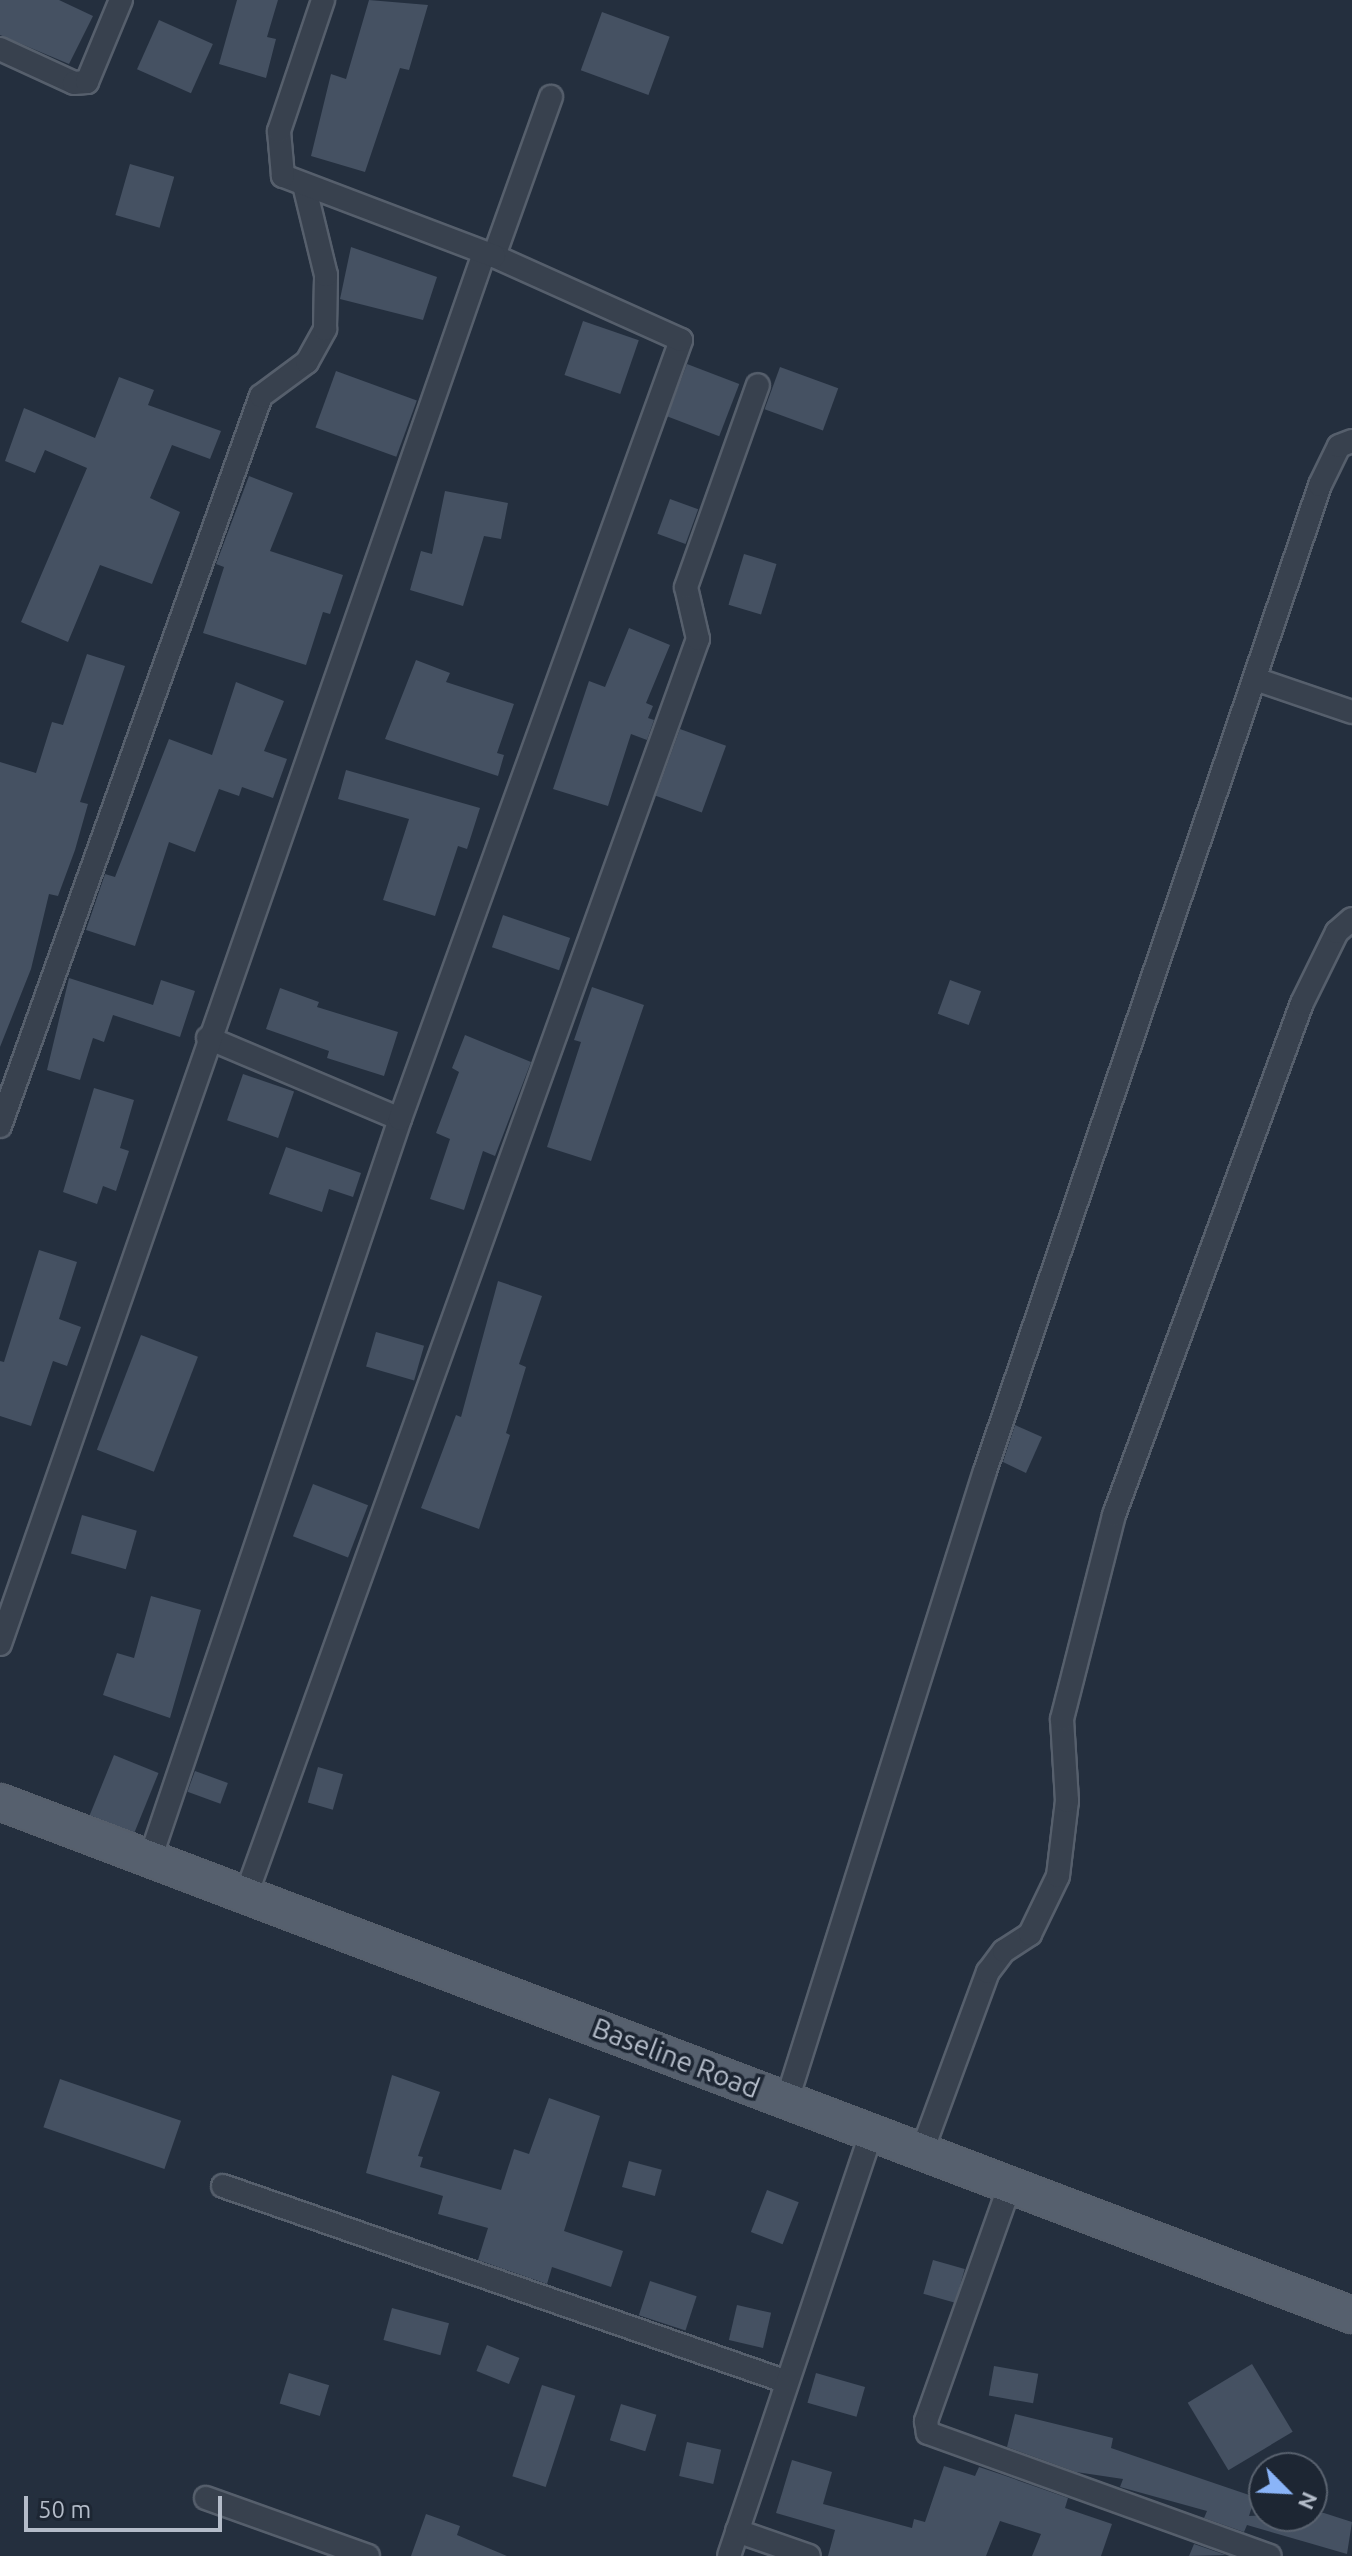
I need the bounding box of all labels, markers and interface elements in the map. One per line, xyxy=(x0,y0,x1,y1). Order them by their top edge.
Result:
street label: Baseline Road xyxy=(588,2011,764,2105)
north arrow xyxy=(1248,2452,1328,2532)
scale bar xyxy=(28,2480,226,2530)
text: N xyxy=(1294,2489,1323,2514)
text: 50 m xyxy=(38,2496,91,2523)

